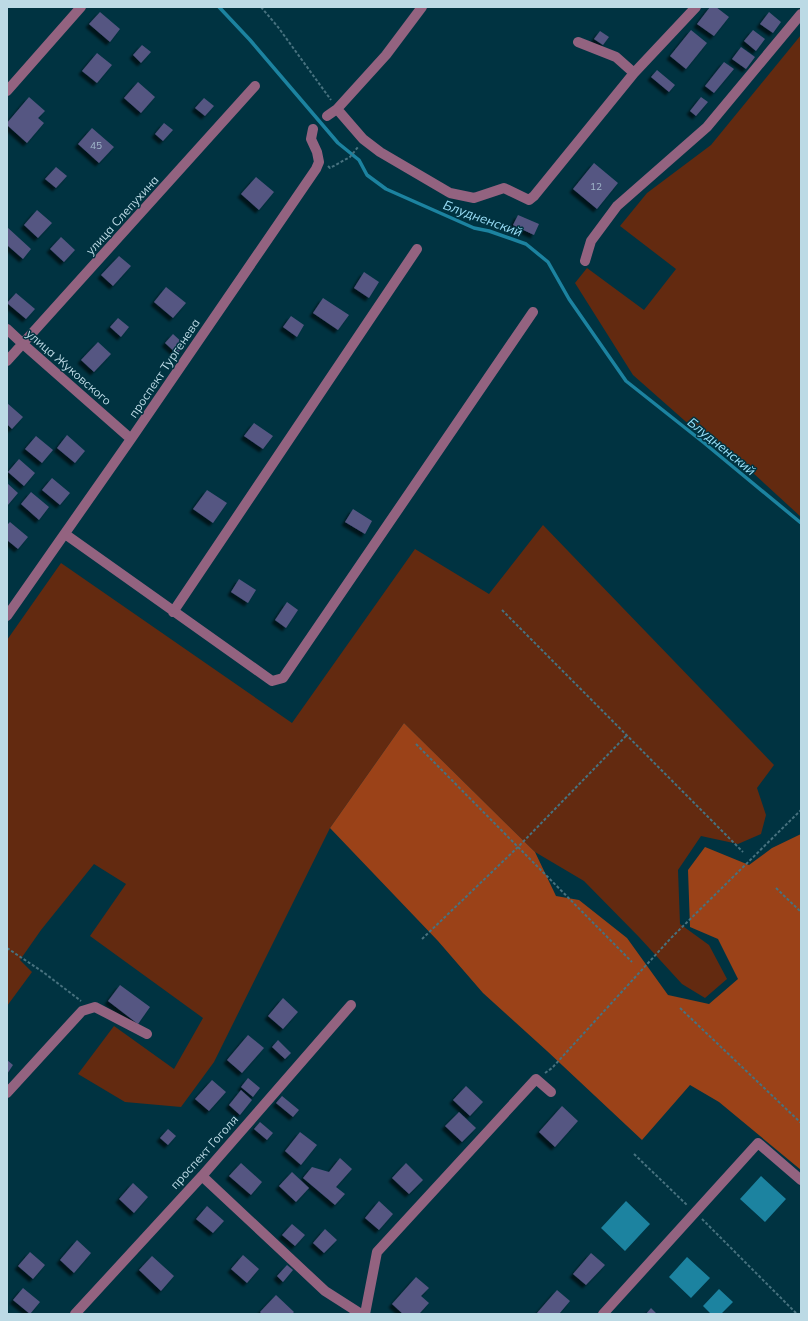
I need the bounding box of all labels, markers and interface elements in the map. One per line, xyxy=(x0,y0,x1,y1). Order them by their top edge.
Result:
house number: 45 xyxy=(90,139,102,152)
street label: улица Слепухина xyxy=(82,172,162,258)
house number: 12 xyxy=(590,180,602,193)
water label: Блудненский xyxy=(441,196,525,240)
street label: проспект Тургенева xyxy=(125,316,203,420)
street label: улица Жуковского xyxy=(23,326,115,408)
water label: Блудненский xyxy=(685,414,759,478)
street label: проспект Гоголя xyxy=(167,1112,241,1192)

